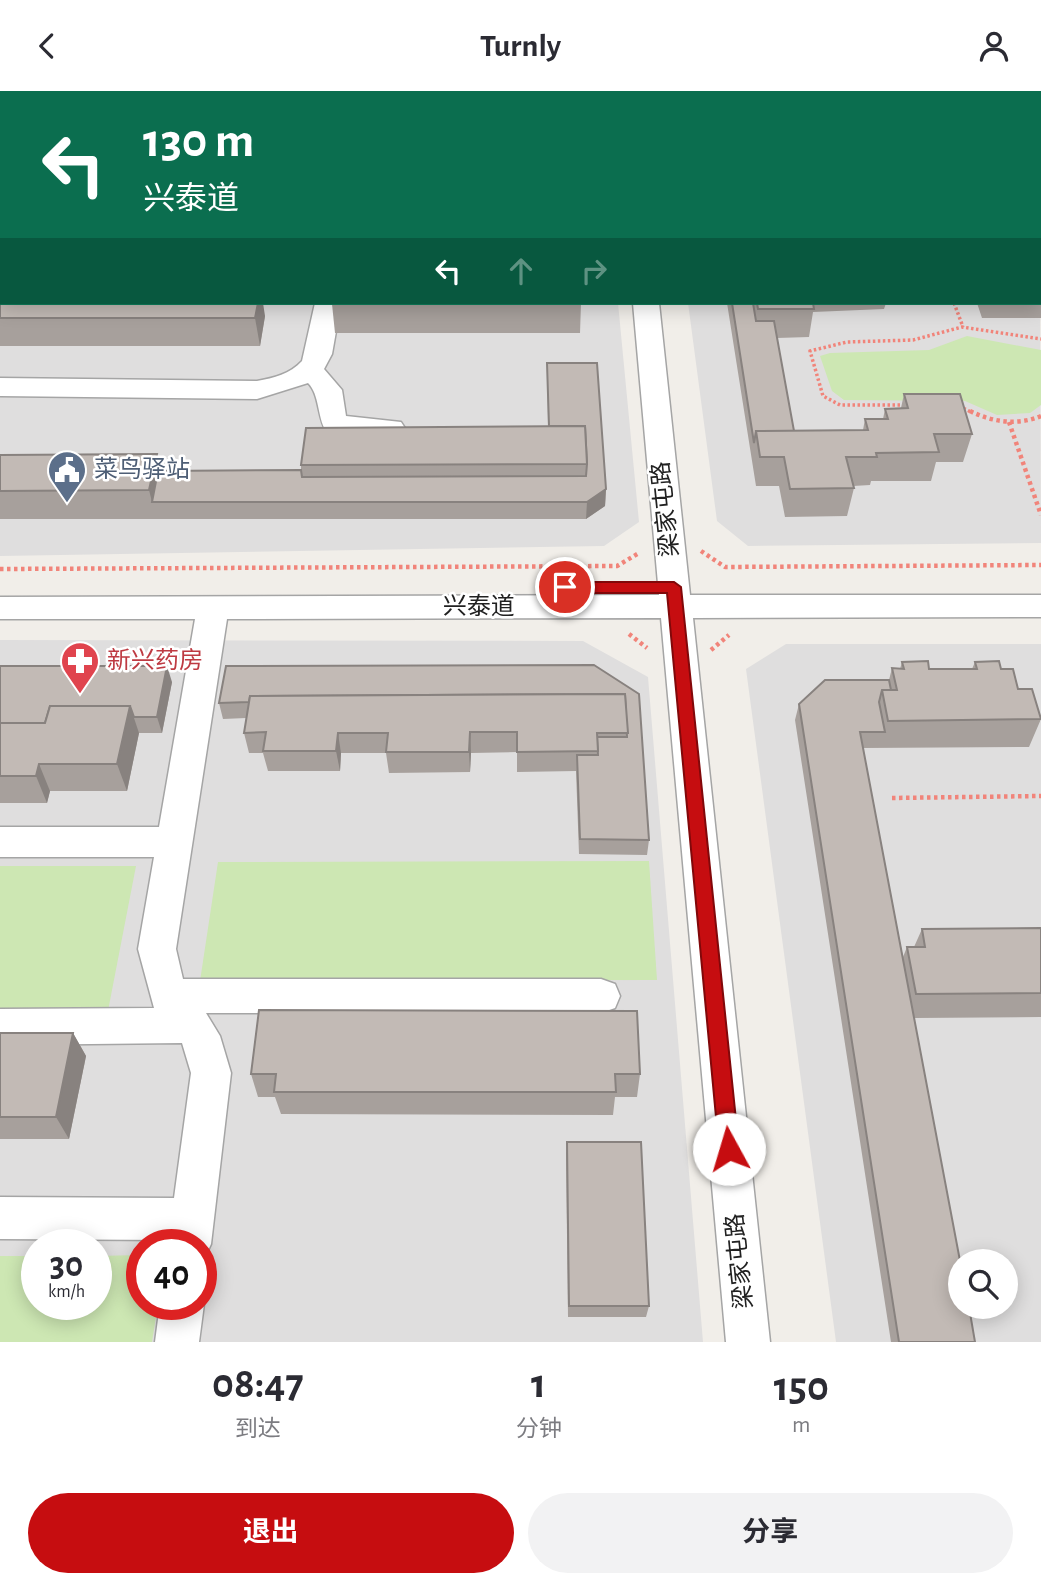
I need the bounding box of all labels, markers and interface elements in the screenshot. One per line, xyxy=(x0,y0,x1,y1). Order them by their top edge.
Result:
icon: back xyxy=(28,27,66,65)
icon: person xyxy=(975,27,1013,65)
text: Turnly xyxy=(480,30,561,62)
text: 130 m xyxy=(143,117,254,166)
icon: left xyxy=(28,119,119,210)
text: 兴泰道 xyxy=(143,183,239,215)
icon: left xyxy=(429,252,467,290)
icon: ahead xyxy=(502,252,540,290)
icon: right xyxy=(575,252,613,290)
public building icon: 菜鸟驿站 xyxy=(46,449,88,504)
place label: 菜鸟驿站 xyxy=(94,456,190,482)
street label: 梁家屯路 xyxy=(647,460,683,558)
pin xyxy=(535,557,595,617)
icon: arrive xyxy=(546,568,584,606)
street label: 兴泰道 xyxy=(443,593,515,619)
pharmacy icon: 新兴药房 xyxy=(59,640,101,695)
place label: 新兴药房 xyxy=(107,647,203,673)
position arrow xyxy=(692,1112,766,1186)
street label: 梁家屯路 xyxy=(721,1212,757,1310)
speed limit sign: 40 xyxy=(126,1229,217,1320)
text: 30 xyxy=(50,1248,83,1283)
map controls xyxy=(948,1249,1018,1319)
button: search xyxy=(948,1249,1018,1319)
text: km/h xyxy=(48,1283,85,1301)
text: 08:47 xyxy=(212,1363,304,1405)
text: 1 xyxy=(531,1363,546,1405)
text: 150 xyxy=(774,1366,829,1408)
text: m xyxy=(792,1414,811,1437)
text: 到达 xyxy=(235,1418,281,1441)
text: 分钟 xyxy=(516,1418,562,1441)
button: 退出 xyxy=(28,1493,514,1573)
button: 分享 xyxy=(528,1493,1013,1573)

